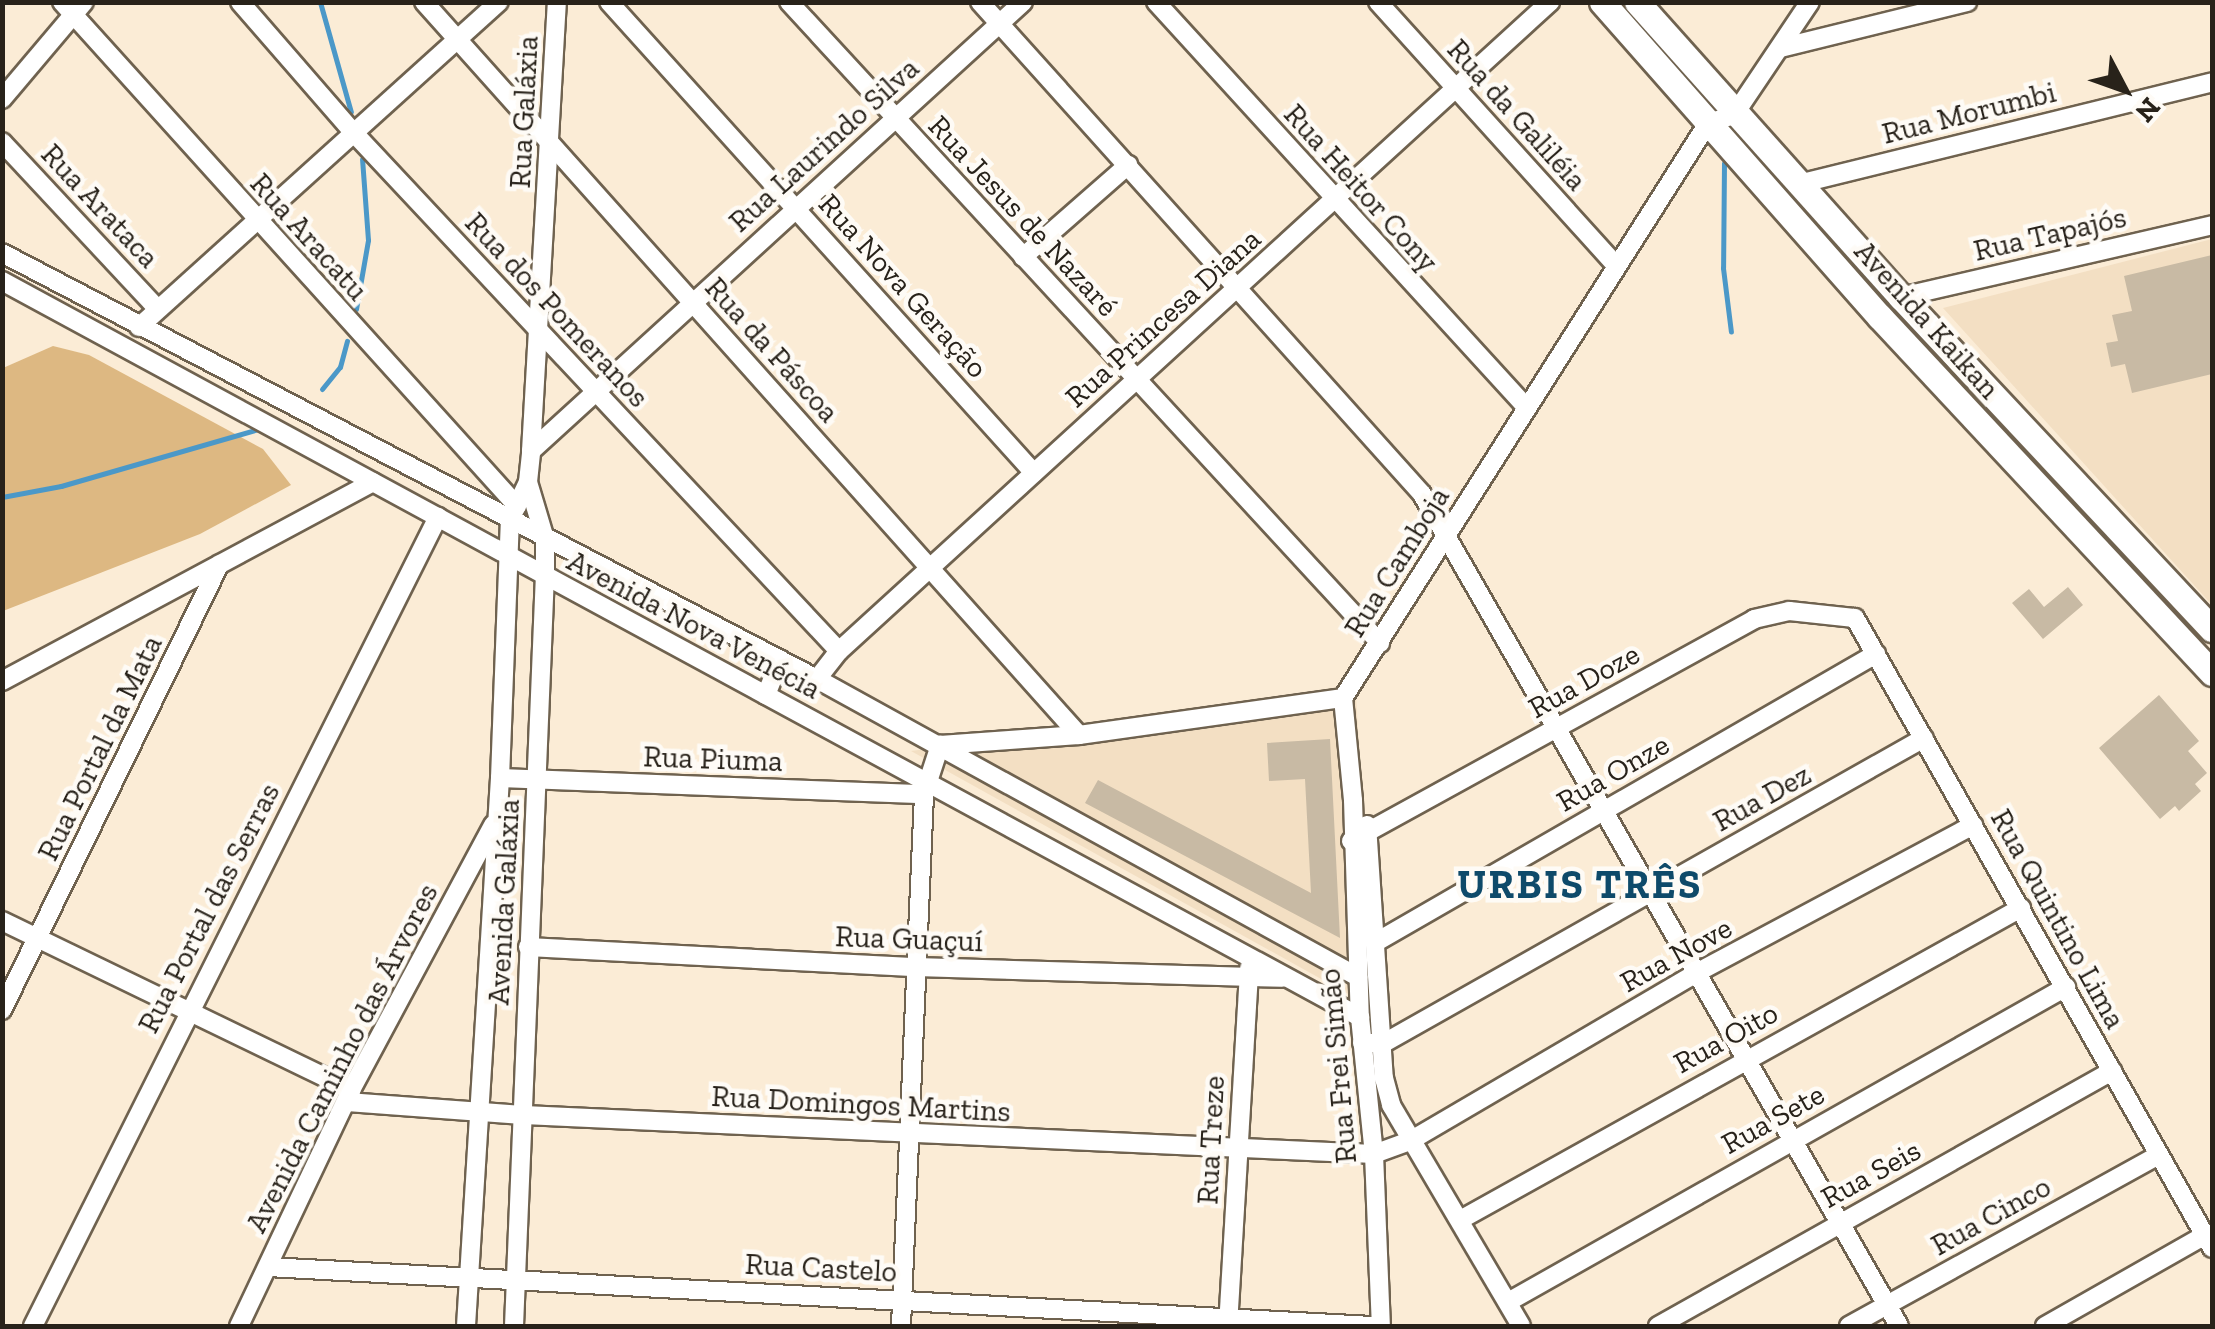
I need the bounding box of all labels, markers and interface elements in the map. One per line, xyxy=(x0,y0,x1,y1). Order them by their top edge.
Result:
street label: Rua da Galiléia xyxy=(1440,32,1594,198)
street label: Rua Galáxia xyxy=(502,35,546,189)
north arrow xyxy=(2075,40,2175,140)
street label: Rua Laurindo Silva xyxy=(722,50,926,240)
street label: Rua Morumbi xyxy=(1879,74,2059,152)
text: N xyxy=(2129,91,2167,129)
street label: Rua Heitor Cony xyxy=(1276,97,1446,279)
street label: Rua Jesus de Nazaré xyxy=(920,108,1126,324)
street label: Rua Arataca xyxy=(33,136,167,276)
street label: Rua Aracatu xyxy=(242,166,376,308)
street label: Rua Nova Geração xyxy=(811,187,995,385)
street label: Rua Tapajós xyxy=(1970,199,2130,269)
street label: Rua dos Pomeranos xyxy=(457,205,657,415)
street label: Rua Princesa Diana xyxy=(1058,221,1268,415)
street label: Avenida Kaikan xyxy=(1847,234,2007,406)
street label: Rua da Páscoa xyxy=(697,270,847,430)
street label: Rua Camboja xyxy=(1337,480,1457,644)
street label: Avenida Nova Venécia xyxy=(561,543,827,707)
street label: Rua Portal da Mata xyxy=(30,630,170,866)
street label: Rua Doze xyxy=(1522,636,1646,726)
street label: Rua Onze xyxy=(1550,726,1676,820)
street label: Rua Piuma xyxy=(643,739,783,779)
street label: Rua Dez xyxy=(1707,757,1817,839)
street label: Rua Portal das Serras xyxy=(130,777,288,1039)
street label: Avenida Galáxia xyxy=(481,798,527,1006)
street label: Rua Quintino Lima xyxy=(1983,803,2133,1035)
district label: URBIS TRÊS xyxy=(1457,860,1703,908)
street label: Avenida Caminho das Árvores xyxy=(238,877,446,1239)
street label: Rua Nove xyxy=(1614,910,1738,1000)
street label: Rua Guaçuí xyxy=(835,918,983,960)
street label: Rua Frei Simão xyxy=(1312,967,1364,1165)
street label: Rua Oito xyxy=(1668,995,1784,1081)
street label: Rua Treze xyxy=(1190,1074,1232,1206)
street label: Rua Sete xyxy=(1715,1076,1831,1162)
street label: Rua Domingos Martins xyxy=(710,1078,1012,1130)
street label: Rua Seis xyxy=(1815,1132,1927,1216)
street label: Rua Cinco xyxy=(1925,1169,2057,1263)
street label: Rua Castelo xyxy=(744,1246,898,1290)

